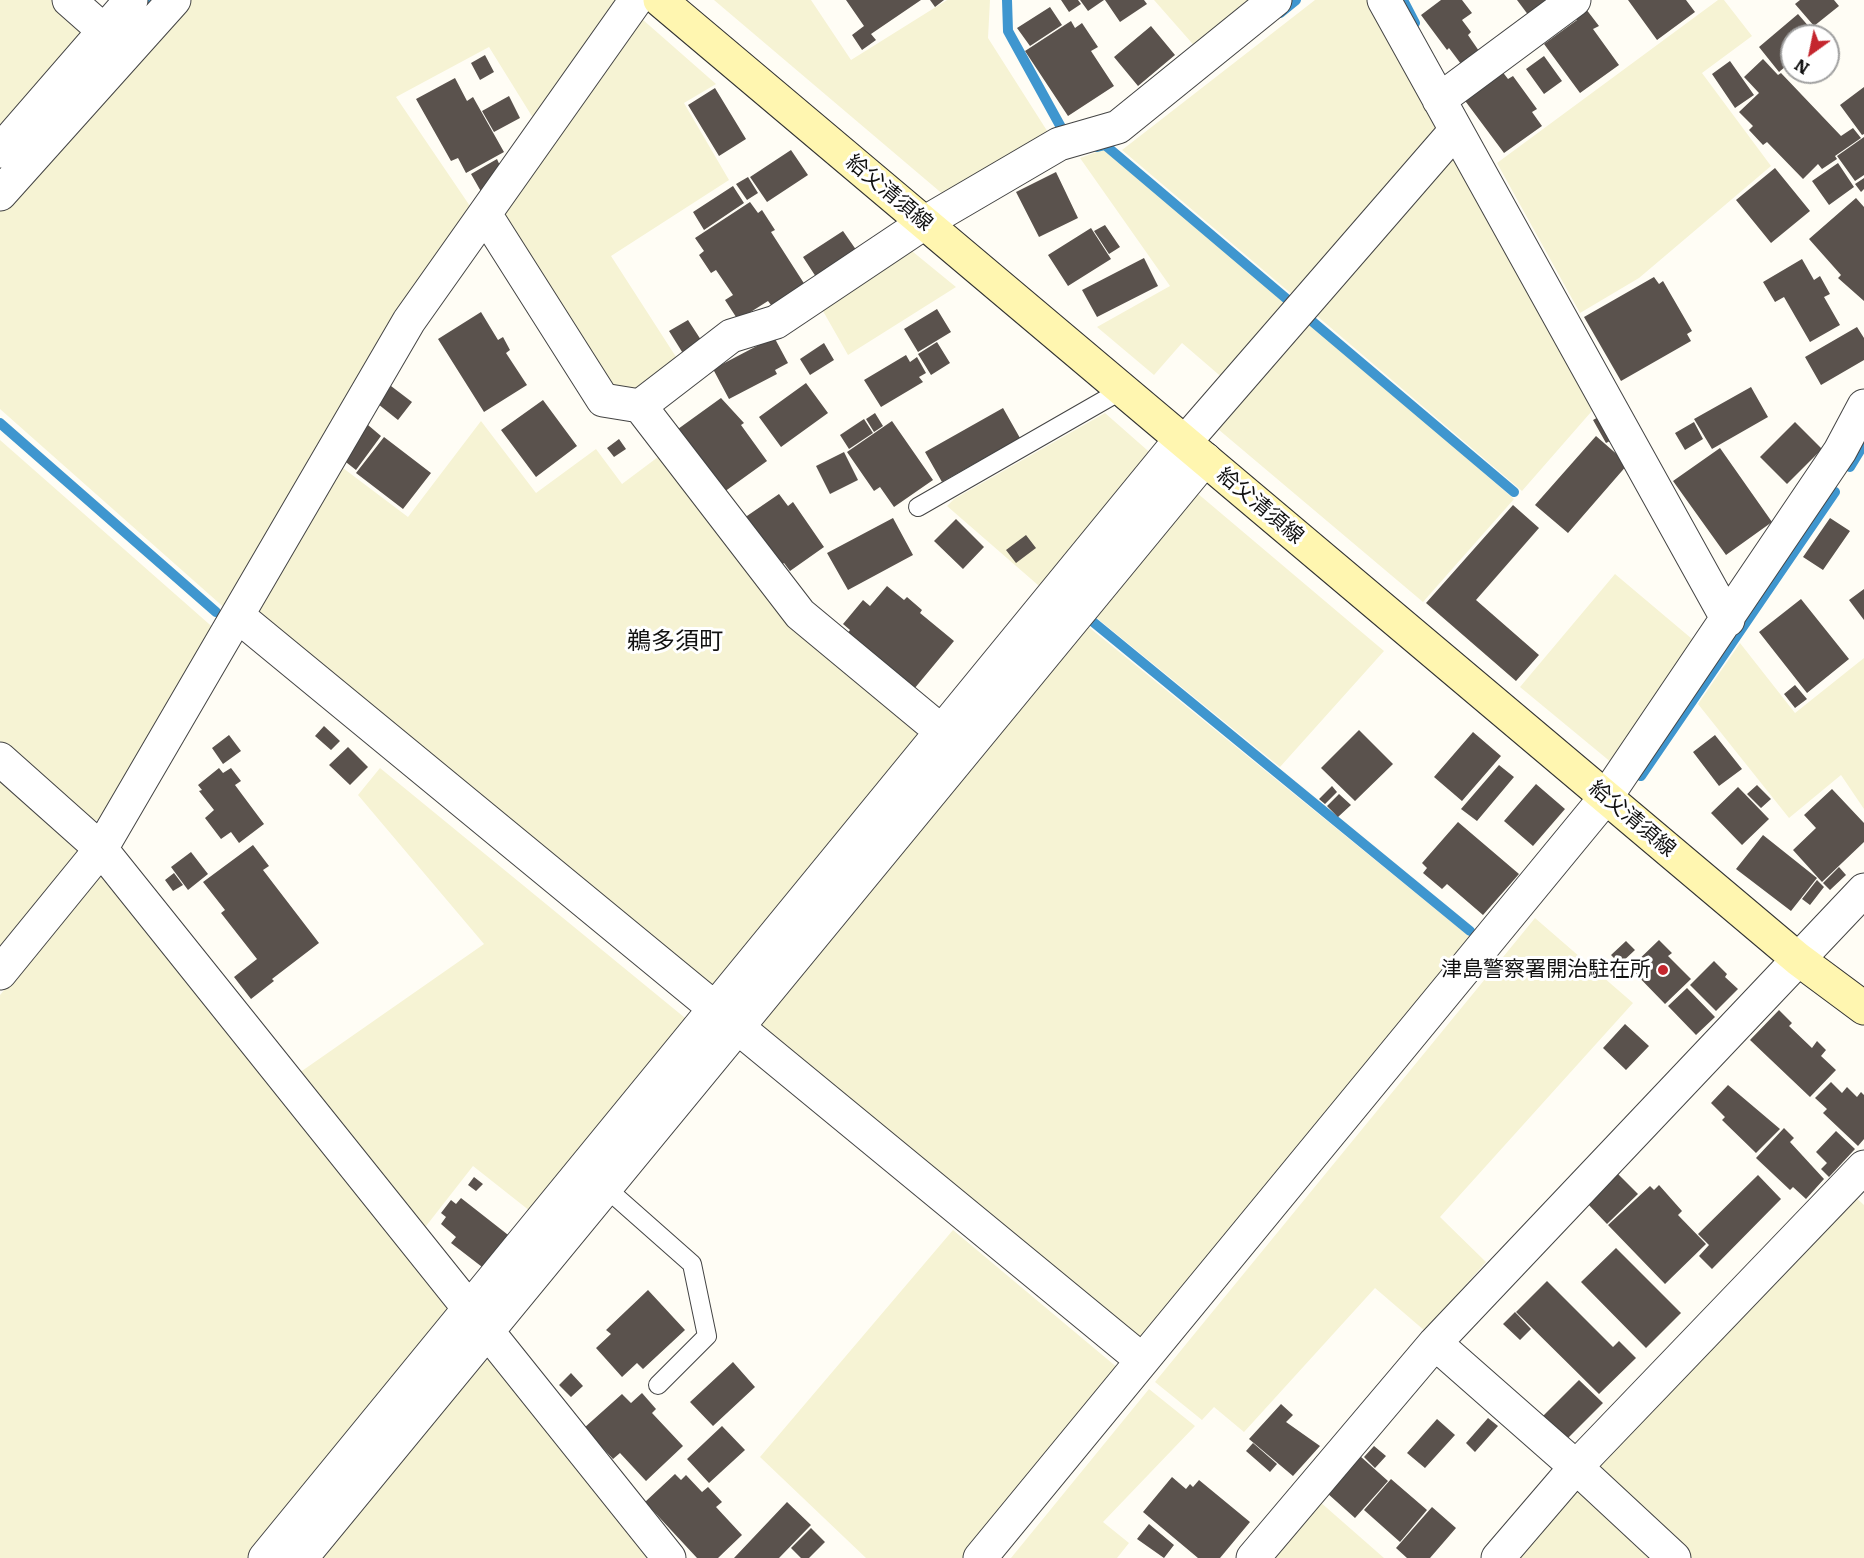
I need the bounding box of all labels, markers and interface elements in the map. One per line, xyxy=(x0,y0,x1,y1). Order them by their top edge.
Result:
north arrow xyxy=(1780,24,1840,84)
text: N xyxy=(1789,54,1813,81)
street label: 給父清須線 xyxy=(841,150,937,236)
street label: 給父清須線 xyxy=(1212,463,1308,549)
district label: 鵜多須町 xyxy=(627,628,723,656)
street label: 給父清須線 xyxy=(1584,776,1680,862)
place label: 津島警察署開治駐在所 xyxy=(1441,957,1651,983)
marker: 津島警察署開治駐在所 xyxy=(1656,963,1670,977)

